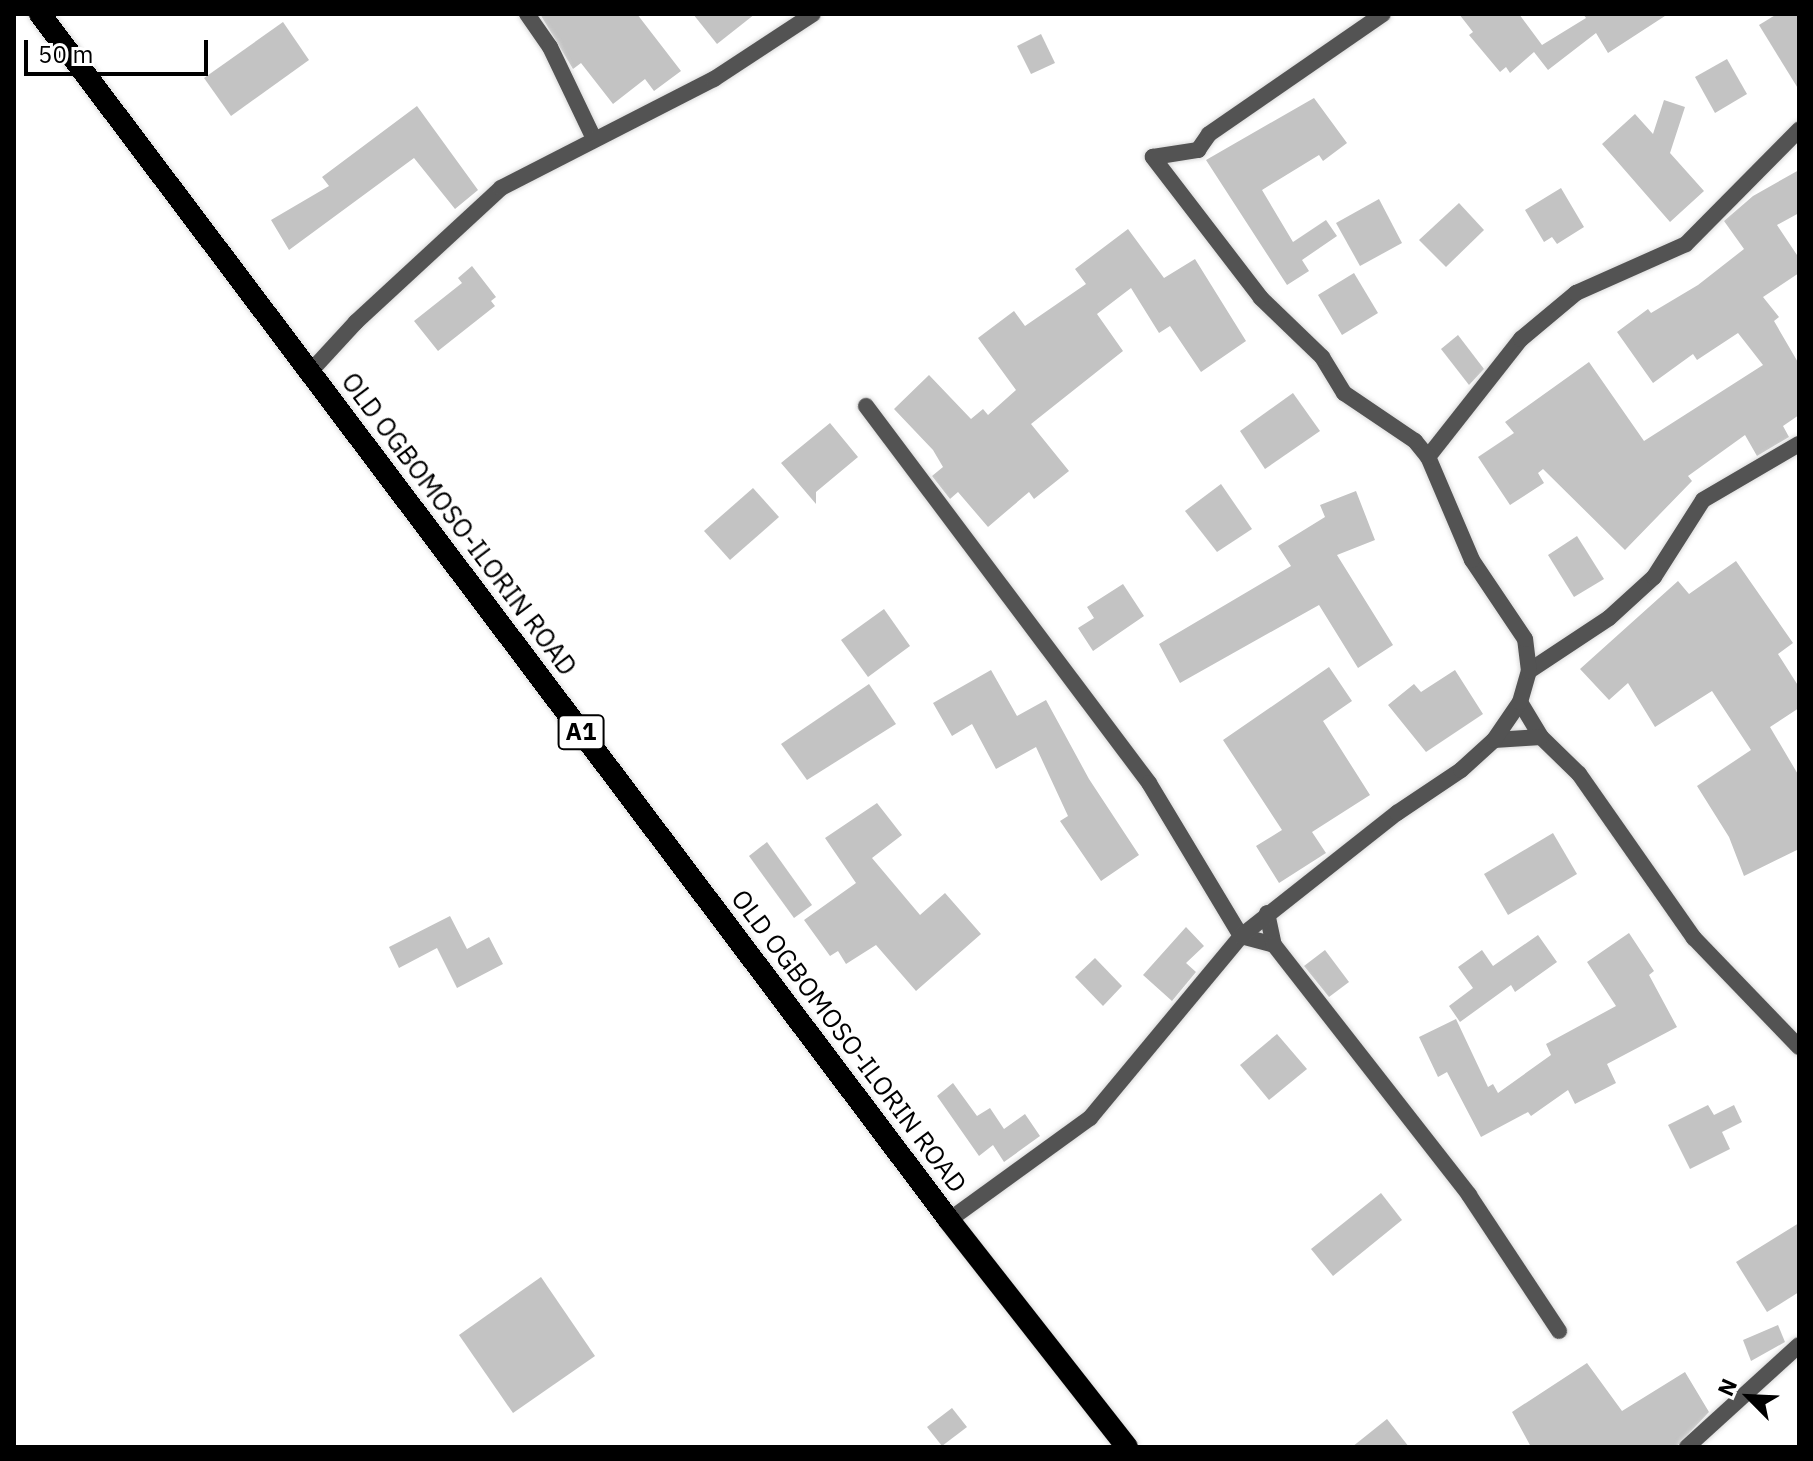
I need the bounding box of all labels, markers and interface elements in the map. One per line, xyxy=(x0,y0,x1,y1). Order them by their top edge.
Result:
scale bar xyxy=(28,24,212,74)
text: 50 m xyxy=(38,38,93,70)
street label: OLD OGBOMOSO-ILORIN ROAD xyxy=(335,366,583,682)
road number: A1 xyxy=(557,712,605,752)
street label: OLD OGBOMOSO-ILORIN ROAD xyxy=(725,883,973,1199)
north arrow xyxy=(1709,1357,1789,1437)
text: N xyxy=(1710,1374,1743,1400)

